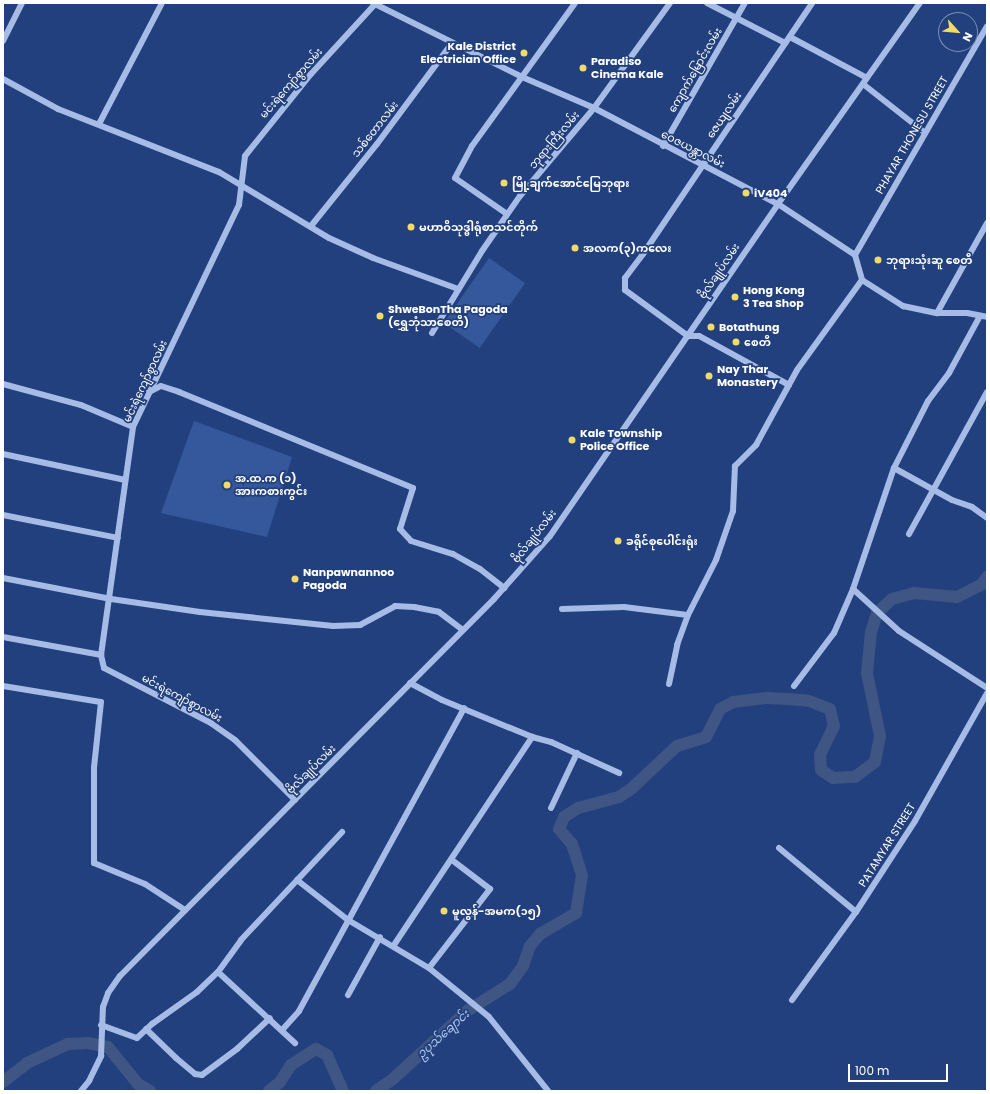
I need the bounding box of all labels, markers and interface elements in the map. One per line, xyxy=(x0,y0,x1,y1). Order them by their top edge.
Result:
north arrow xyxy=(938,12,978,52)
street label: ကျောက်မြောင်းလမ်း xyxy=(665,25,725,115)
text: N xyxy=(959,30,977,44)
place label: Kale District Electrician Office xyxy=(421,40,516,66)
street label: မင်းရဲကျော်စွာလမ်း xyxy=(257,45,325,121)
marker: Kale District Electrician Office xyxy=(519,48,529,58)
place label: Paradiso Cinema Kale xyxy=(591,55,663,81)
marker: Paradiso Cinema Kale xyxy=(578,63,588,73)
street label: PHAYAR THONESU STREET xyxy=(873,74,951,196)
street label: ဇေယျလမ်း xyxy=(704,89,744,141)
street label: သစ်တောလမ်း xyxy=(349,98,401,160)
street label: ဘုရားကြီးလမ်း xyxy=(526,109,582,171)
street label: ဝေဇယန္တာလမ်း xyxy=(659,127,727,171)
place label: မြို့ချက်အောင်မြေဘုရား xyxy=(512,176,630,190)
marker: မြို့ချက်အောင်မြေဘုရား xyxy=(499,178,509,188)
place label: iV404 xyxy=(754,186,787,200)
marker: iV404 xyxy=(741,188,751,198)
place label: မဟာဝိသုဒ္ဓါရုံစာသင်တိုက် xyxy=(419,220,538,234)
marker: မဟာဝိသုဒ္ဓါရုံစာသင်တိုက် xyxy=(406,222,416,232)
place label: အလက(၃)ကလေး xyxy=(583,241,672,255)
street label: ဗိုလ်ချုပ်လမ်း xyxy=(696,241,742,301)
marker: အလက(၃)ကလေး xyxy=(570,243,580,253)
place label: ဘုရားသုံးဆူ စေတီ xyxy=(886,253,972,267)
marker: ဘုရားသုံးဆူ စေတီ xyxy=(873,255,883,265)
place label: Hong Kong 3 Tea Shop xyxy=(743,284,805,310)
marker: Hong Kong 3 Tea Shop xyxy=(730,292,740,302)
place label: ShweBonTha Pagoda (ရွှေဘုံသာစေတီ) xyxy=(388,303,508,329)
marker: ShweBonTha Pagoda (ရွှေဘုံသာစေတီ) xyxy=(375,311,385,321)
place label: Botathung xyxy=(719,320,779,334)
marker: Botathung xyxy=(706,322,716,332)
place label: စေတီ xyxy=(744,335,771,349)
marker: စေတီ xyxy=(731,337,741,347)
street label: မင်းရဲကျော်စွာလမ်း xyxy=(120,338,170,424)
place label: Nay Thar Monastery xyxy=(717,363,778,389)
marker: Nay Thar Monastery xyxy=(704,371,714,381)
place label: Kale Township Police Office xyxy=(580,427,662,453)
marker: Kale Township Police Office xyxy=(567,435,577,445)
place label: အ.ထ.က (၁) အားကစားကွင်း xyxy=(235,472,307,498)
marker: အ.ထ.က (၁) အားကစားကွင်း xyxy=(222,480,232,490)
street label: ဗိုလ်ချုပ်လမ်း xyxy=(509,507,559,565)
place label: ခရိုင်စုပေါင်းရုံး xyxy=(626,534,698,548)
marker: ခရိုင်စုပေါင်းရုံး xyxy=(613,536,623,546)
place label: Nanpawnannoo Pagoda xyxy=(303,566,394,592)
marker: Nanpawnannoo Pagoda xyxy=(290,574,300,584)
street label: မင်းရဲကျော်စွာလမ်း xyxy=(140,671,224,725)
street label: ဗိုလ်ချုပ်လမ်း xyxy=(284,742,338,796)
street label: PATAMYAR STREET xyxy=(856,801,918,889)
place label: မူလွန်-အမက(၁၅) xyxy=(452,904,541,918)
marker: မူလွန်-အမက(၁၅) xyxy=(439,906,449,916)
water label: ဥပုသ်ချောင်း xyxy=(414,1007,472,1061)
scale bar xyxy=(850,1056,950,1082)
text: 100 m xyxy=(855,1062,889,1079)

